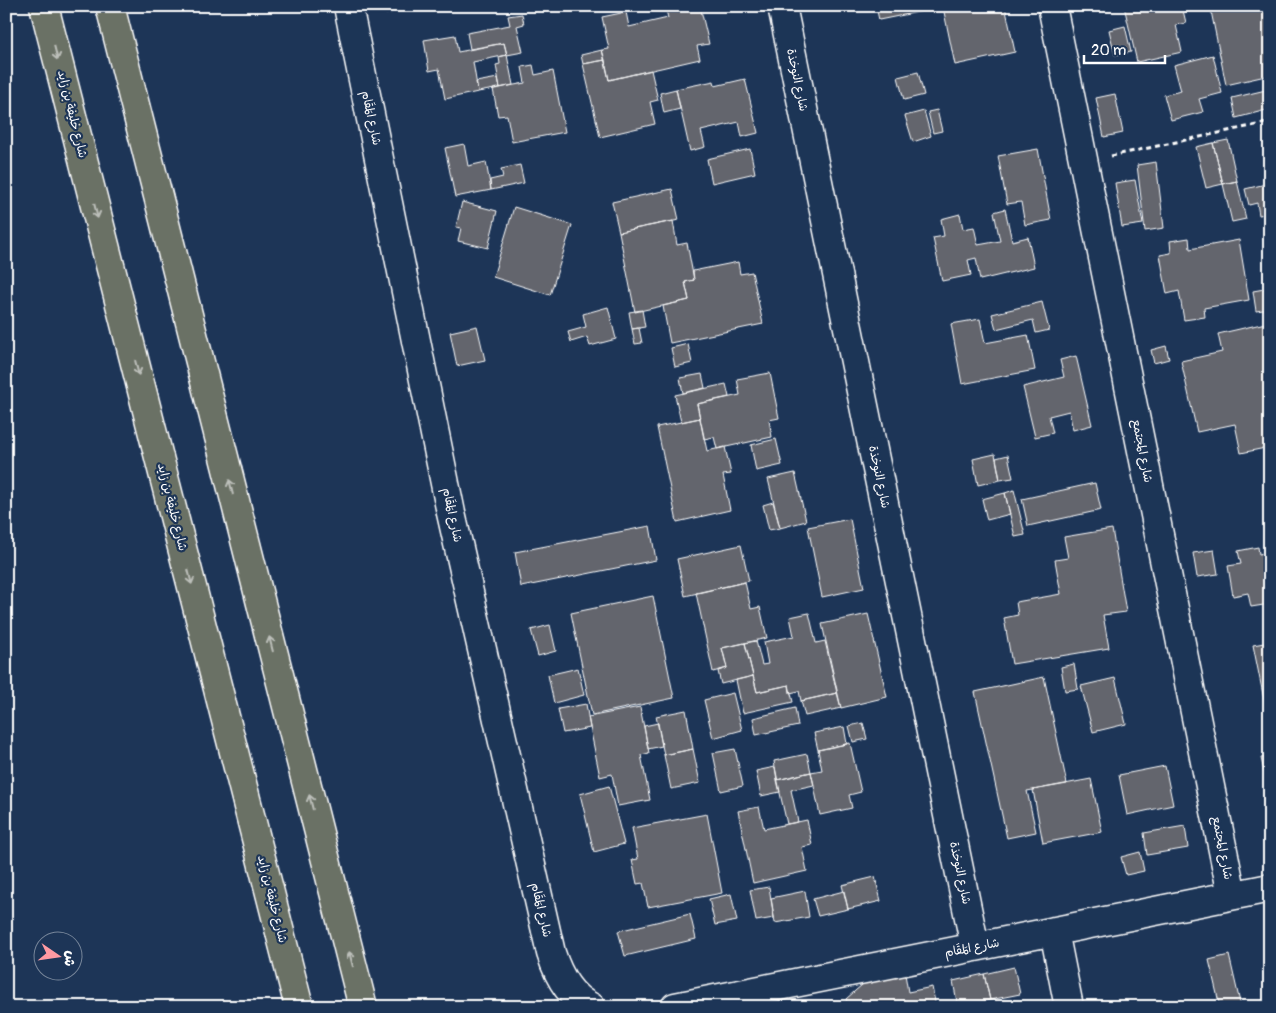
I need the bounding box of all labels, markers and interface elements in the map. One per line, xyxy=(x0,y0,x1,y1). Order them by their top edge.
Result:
scale bar xyxy=(1084,32,1165,64)
text: 20 m xyxy=(1091,41,1126,60)
one-way arrow xyxy=(52,45,61,61)
street label: شارع النوخذة xyxy=(782,47,811,113)
street label: شارع خليفة بن زايد xyxy=(53,68,90,160)
street label: شارع المَقَام xyxy=(357,89,385,147)
one-way arrow xyxy=(92,202,102,218)
one-way arrow xyxy=(132,360,142,376)
street label: شارع المجتمع xyxy=(1128,418,1155,484)
street label: شارع النوخذة xyxy=(864,444,893,510)
street label: شارع خليفة بن زايد xyxy=(153,461,190,553)
one-way arrow xyxy=(226,479,235,495)
street label: شارع المَقَام xyxy=(438,486,466,544)
one-way arrow xyxy=(185,568,195,584)
one-way arrow xyxy=(266,637,275,653)
one-way arrow xyxy=(306,794,315,810)
street label: شارع المجتمع xyxy=(1208,815,1235,881)
street label: شارع النوخذة xyxy=(945,840,974,906)
street label: شارع خليفة بن زايد xyxy=(253,853,290,945)
street label: شارع المَقَام xyxy=(526,881,555,939)
north arrow xyxy=(32,930,82,980)
street label: شارع المَقَام xyxy=(943,935,1001,962)
text: ش xyxy=(60,949,80,968)
one-way arrow xyxy=(346,952,355,968)

